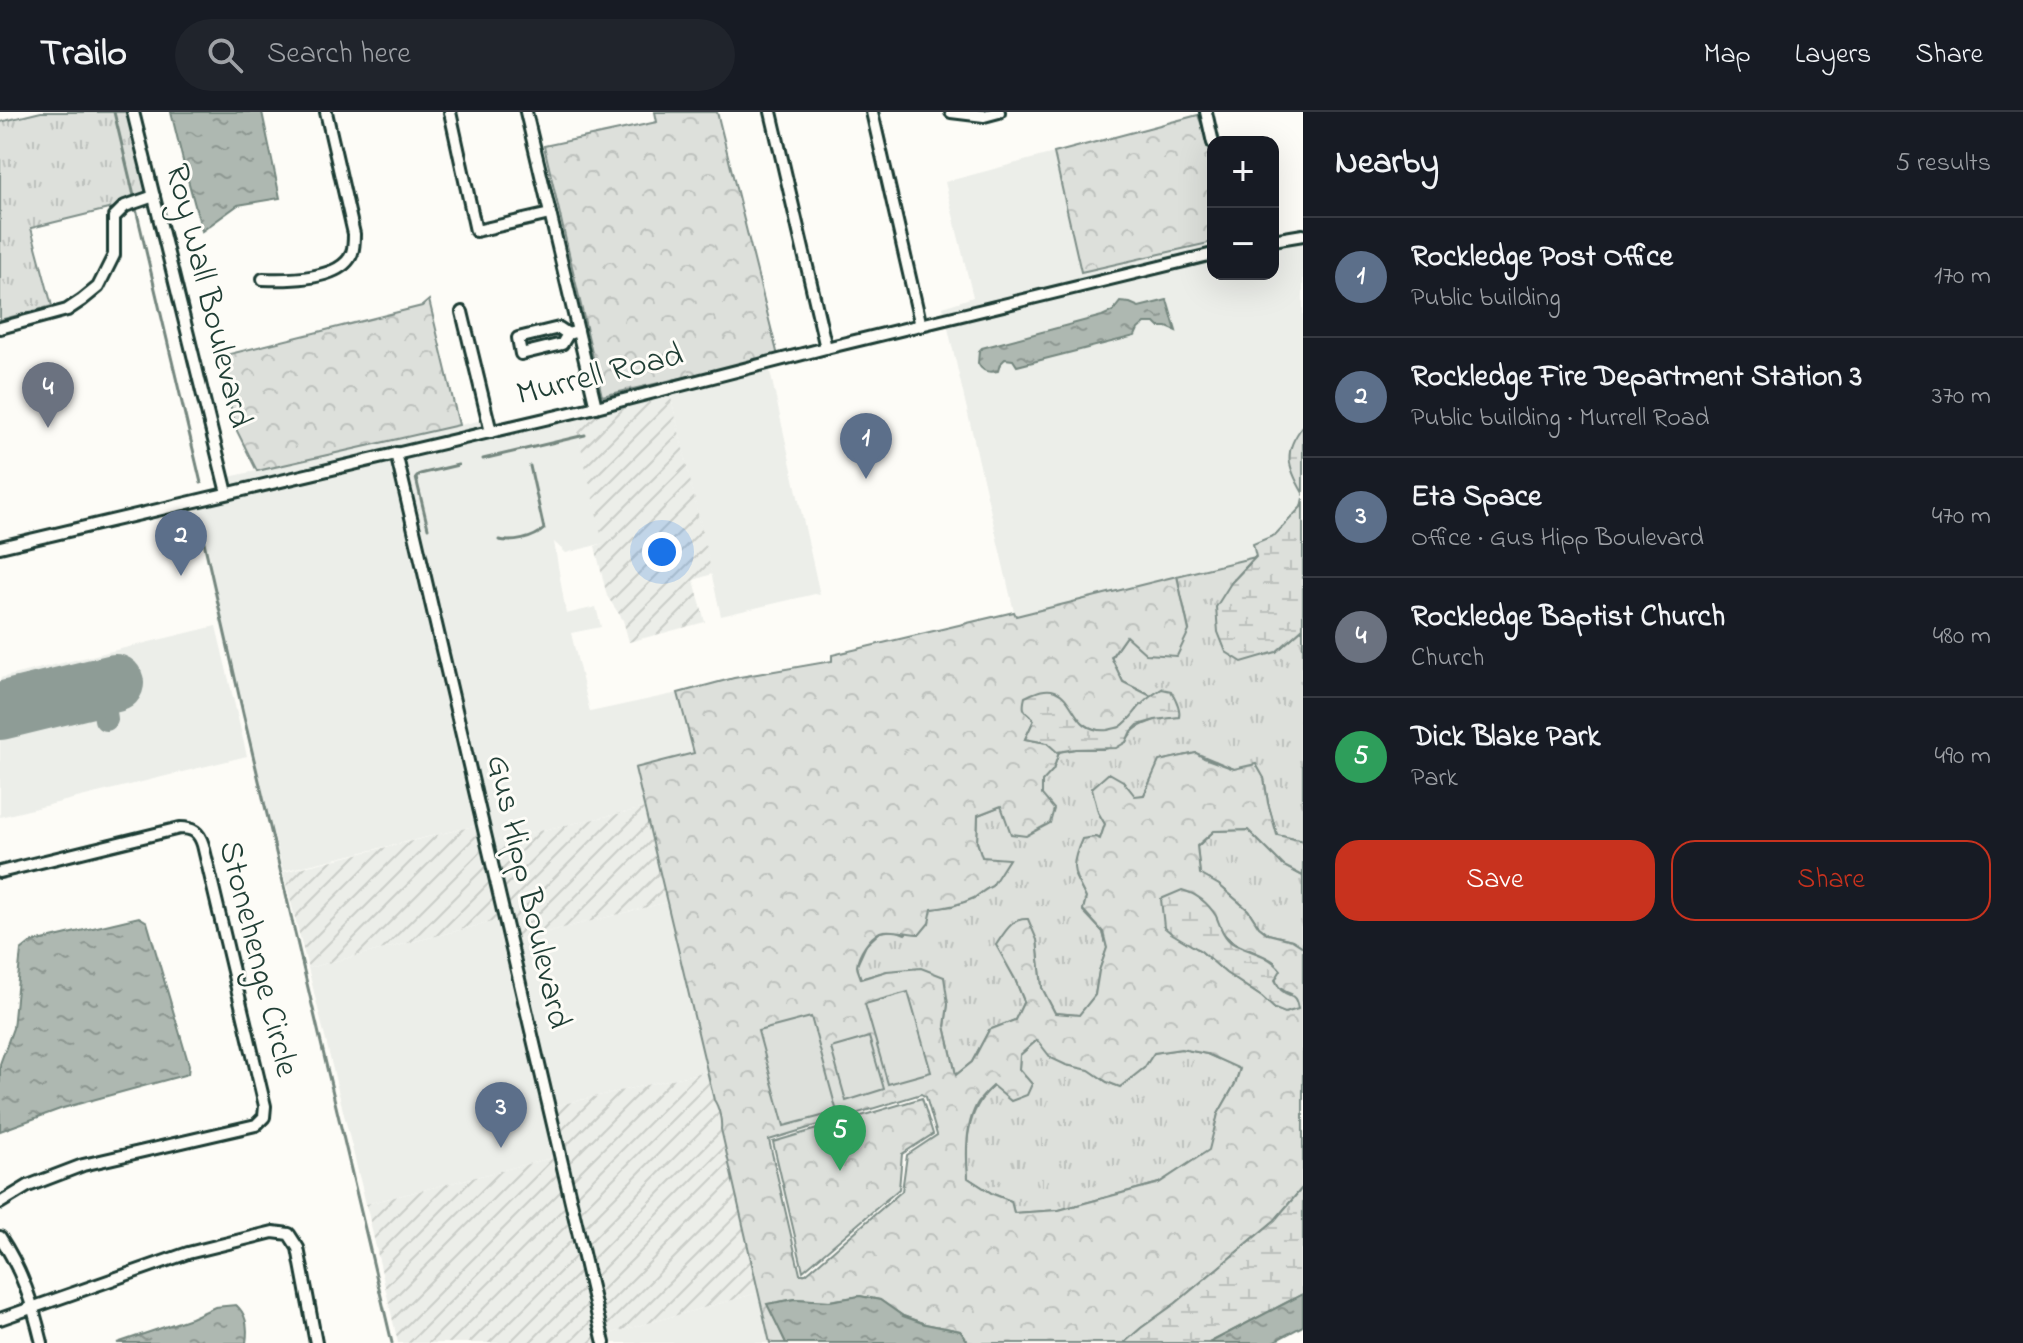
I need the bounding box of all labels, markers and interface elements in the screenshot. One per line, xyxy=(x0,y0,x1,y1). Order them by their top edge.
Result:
search box xyxy=(175,19,735,91)
text: Trailo xyxy=(40,27,127,83)
icon: search xyxy=(203,33,247,77)
text: Search here xyxy=(267,33,411,77)
text: Map xyxy=(1703,35,1751,76)
text: Layers xyxy=(1795,35,1871,76)
text: Share xyxy=(1915,35,1983,76)
map controls xyxy=(1207,136,1279,280)
button: + xyxy=(1207,136,1279,208)
text: Nearby xyxy=(1335,139,1439,189)
text: 5 results xyxy=(1896,145,1991,183)
street label: Roy Wall Boulevard xyxy=(150,159,264,433)
button: − xyxy=(1207,208,1279,280)
text: Rockledge Post Office xyxy=(1411,236,1673,280)
text: 1 xyxy=(1357,258,1365,296)
text: 170 m xyxy=(1934,258,1991,296)
text: Public building xyxy=(1411,280,1561,318)
street label: Murrell Road xyxy=(511,331,689,421)
text: Rockledge Fire Department Station 3 xyxy=(1411,356,1862,400)
pin: 4 xyxy=(22,362,74,428)
text: 2 xyxy=(1355,378,1367,416)
text: 370 m xyxy=(1932,378,1991,416)
text: Public building · Murrell Road xyxy=(1411,400,1709,438)
pin: 1 xyxy=(840,413,892,479)
text: Eta Space xyxy=(1411,476,1542,520)
text: 3 xyxy=(1356,498,1366,536)
text: 470 m xyxy=(1932,498,1991,536)
pin: 2 xyxy=(155,510,207,576)
text: Office · Gus Hipp Boulevard xyxy=(1411,520,1704,558)
your location xyxy=(642,532,682,572)
text: Rockledge Baptist Church xyxy=(1411,596,1725,640)
text: 4 xyxy=(1356,618,1366,656)
text: 480 m xyxy=(1933,618,1991,656)
text: Church xyxy=(1411,640,1484,678)
text: Dick Blake Park xyxy=(1411,716,1600,760)
text: 5 xyxy=(1354,738,1368,776)
text: 490 m xyxy=(1935,738,1991,776)
street label: Gus Hipp Boulevard xyxy=(471,750,583,1034)
text: Park xyxy=(1411,760,1458,798)
street label: Stonehenge Circle xyxy=(204,836,311,1083)
button: Save xyxy=(1335,840,1655,921)
button: Share xyxy=(1671,840,1991,921)
pin: 3 xyxy=(475,1082,527,1148)
pin: 5 xyxy=(814,1105,866,1171)

